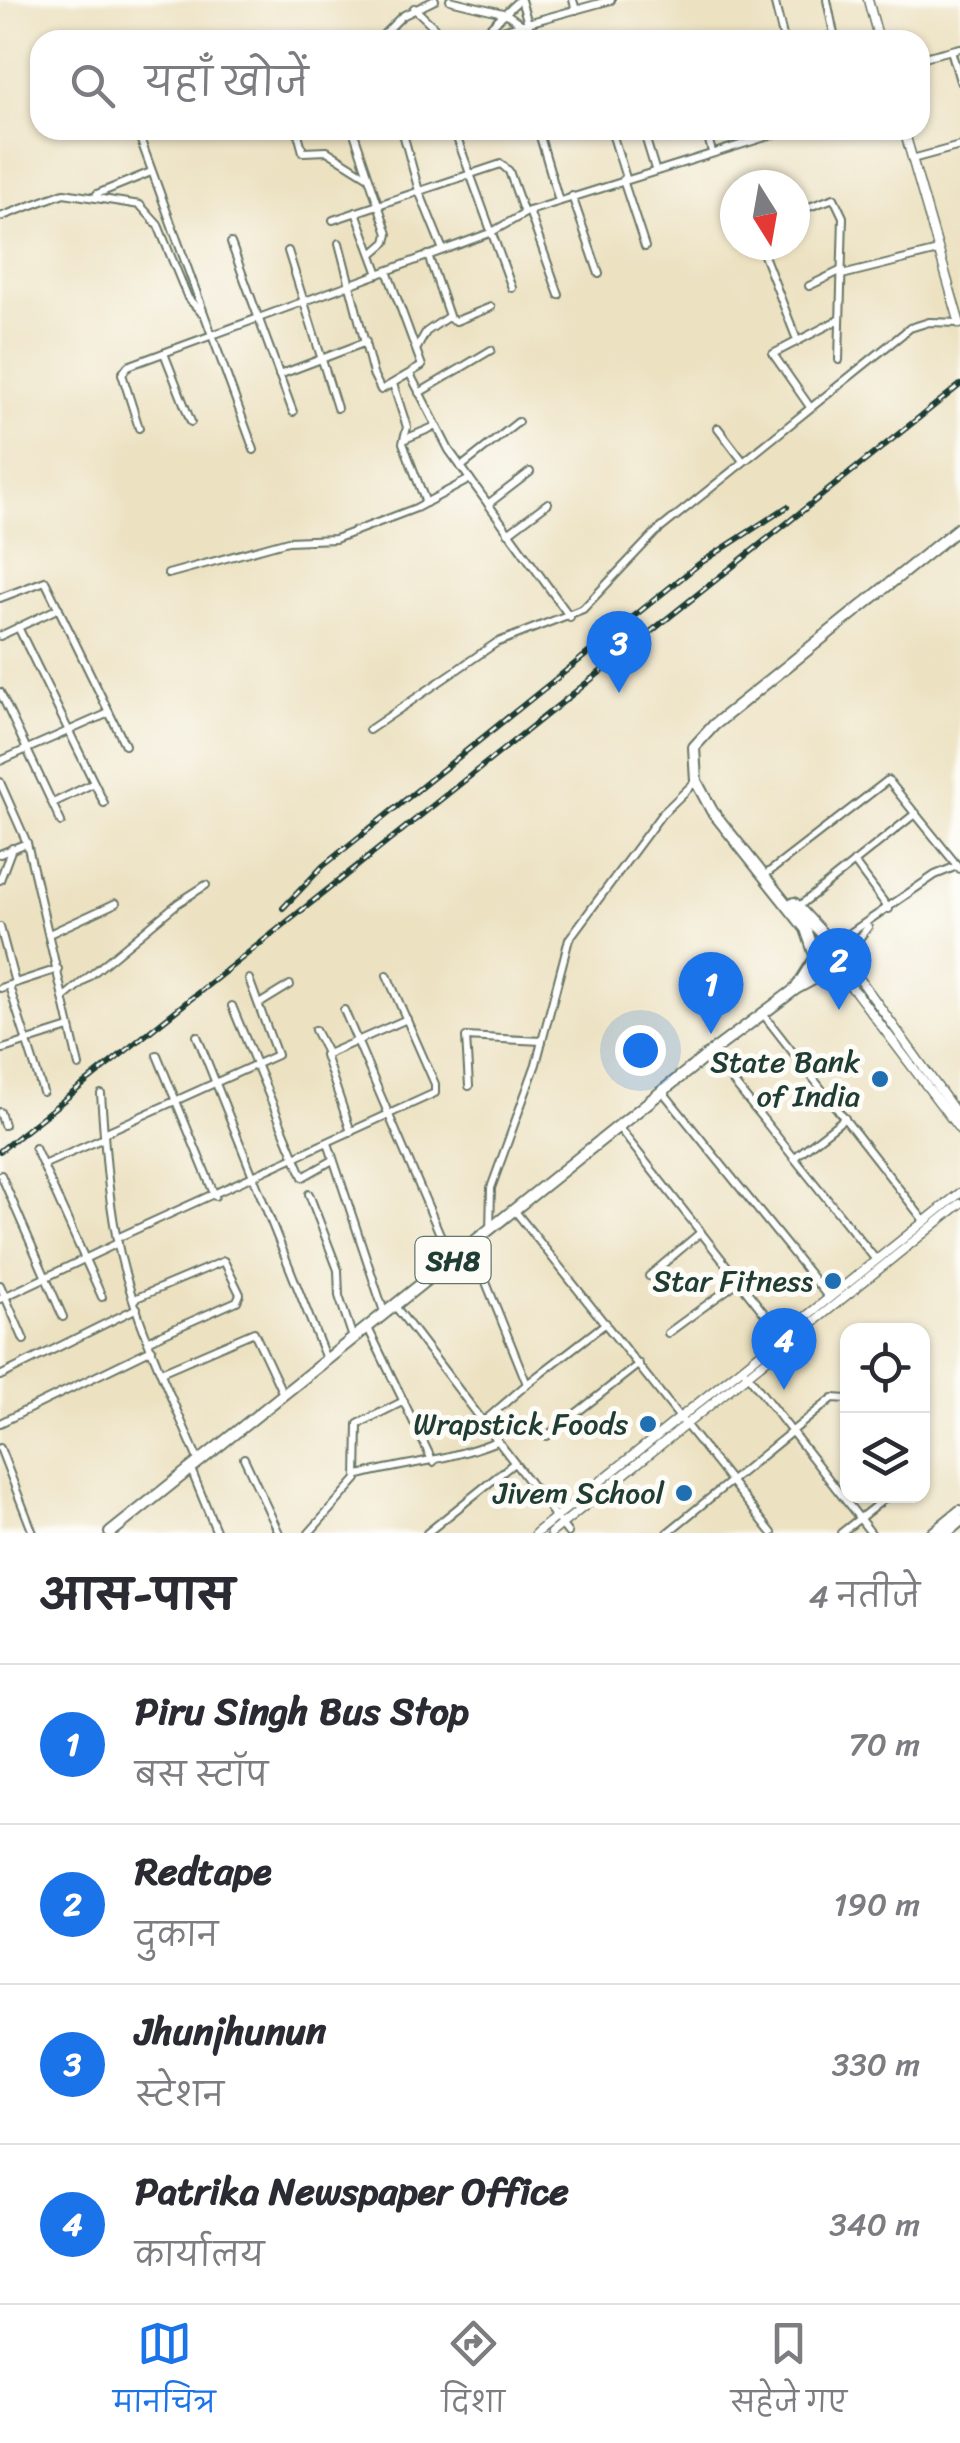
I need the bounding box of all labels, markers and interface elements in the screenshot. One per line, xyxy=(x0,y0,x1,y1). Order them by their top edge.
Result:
search box xyxy=(30,30,930,140)
text: यहाँ खोजें xyxy=(145,49,308,116)
icon: search xyxy=(65,58,120,113)
north arrow xyxy=(720,170,810,260)
pin: 3 xyxy=(586,610,652,693)
pin: 2 xyxy=(806,928,872,1010)
pin: 1 xyxy=(678,952,744,1034)
your location xyxy=(615,1025,666,1076)
place label: State Bank of India xyxy=(710,1035,861,1123)
marker: State Bank of India xyxy=(869,1068,891,1090)
road number: SH8 xyxy=(416,1237,490,1283)
place label: Star Fitness xyxy=(652,1254,814,1308)
marker: Star Fitness xyxy=(822,1270,844,1292)
pin: 4 xyxy=(752,1308,816,1390)
map controls xyxy=(840,1323,930,1503)
button: locate xyxy=(840,1323,930,1413)
place label: Wrapstick Foods xyxy=(413,1397,628,1451)
marker: Wrapstick Foods xyxy=(637,1413,659,1435)
button: layers xyxy=(840,1413,930,1503)
place label: Jivem School xyxy=(492,1466,665,1520)
marker: Jivem School xyxy=(673,1482,695,1504)
text: आस-पास xyxy=(40,1558,235,1632)
text: 4 नतीजे xyxy=(809,1568,920,1625)
text: Piru Singh Bus Stop xyxy=(135,1678,469,1745)
text: 1 xyxy=(66,1716,79,1773)
text: 70 m xyxy=(849,1716,920,1773)
text: बस स्टॉप xyxy=(135,1747,268,1804)
text: Redtape xyxy=(135,1838,272,1905)
text: 2 xyxy=(63,1876,82,1933)
text: 190 m xyxy=(834,1876,920,1933)
text: दुकान xyxy=(135,1907,218,1964)
text: Jhunjhunun xyxy=(135,1998,326,2065)
text: 3 xyxy=(64,2036,81,2093)
text: 330 m xyxy=(832,2036,920,2093)
text: स्टेशन xyxy=(135,2067,224,2124)
text: Patrika Newspaper Office xyxy=(135,2158,569,2225)
text: 4 xyxy=(62,2196,83,2253)
text: 340 m xyxy=(829,2196,920,2253)
text: कार्यालय xyxy=(135,2227,265,2284)
tab: मानचित्र xyxy=(113,2316,216,2433)
tab: दिशा xyxy=(441,2316,505,2433)
tab: सहेजे गए xyxy=(731,2316,847,2433)

